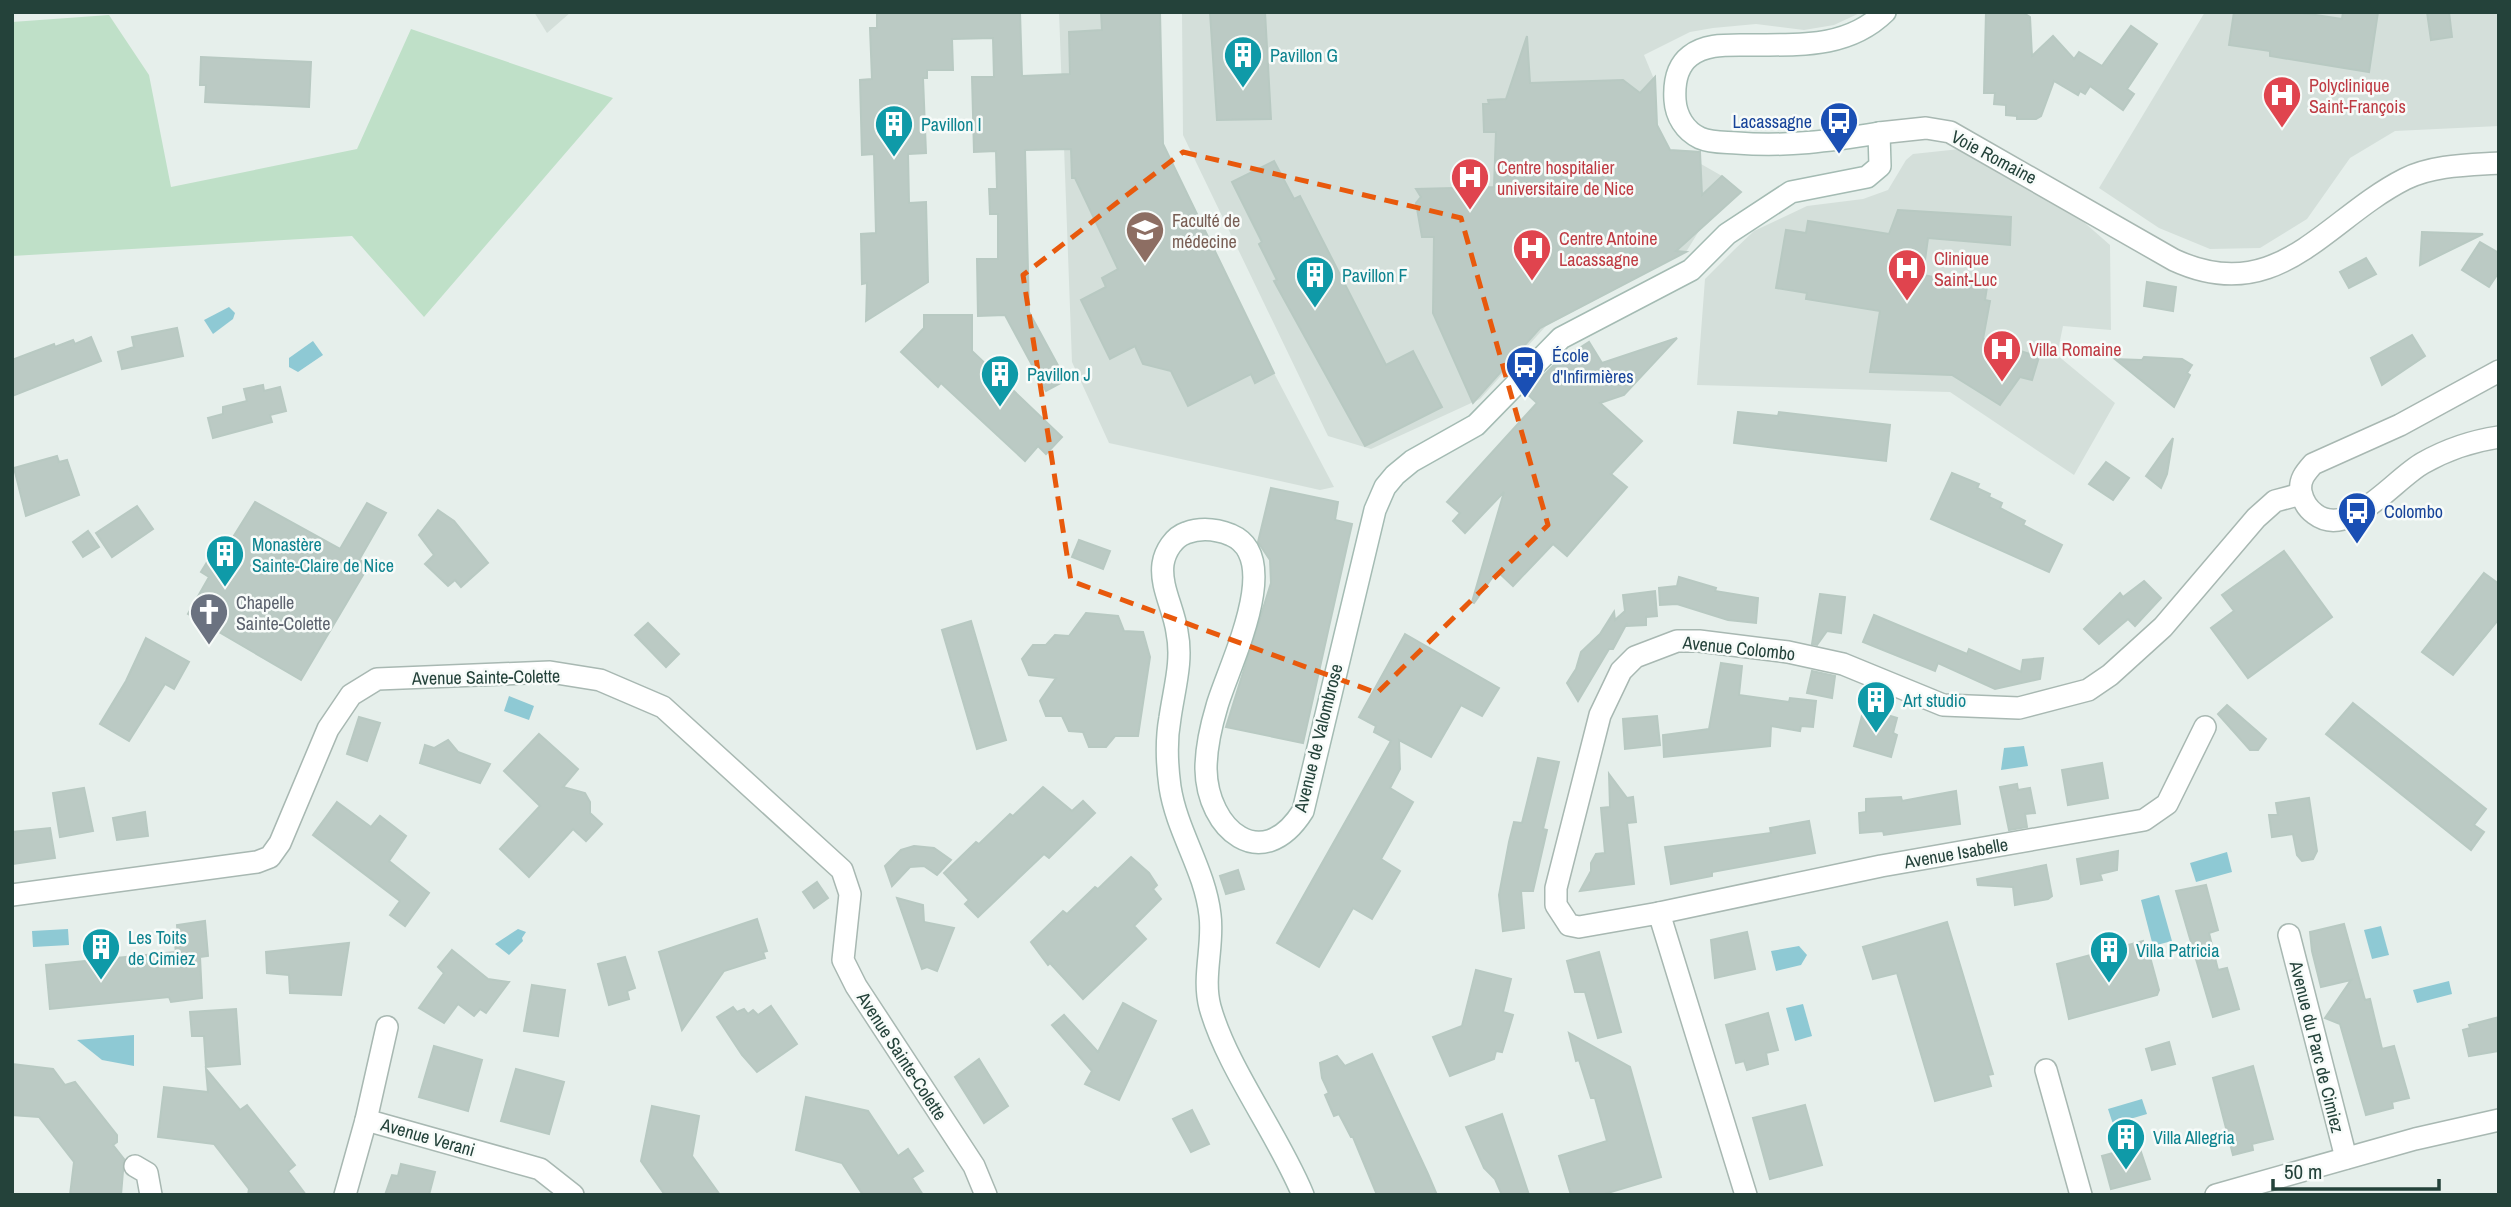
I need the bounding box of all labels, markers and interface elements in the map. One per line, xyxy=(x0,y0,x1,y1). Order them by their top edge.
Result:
building icon: Pavillon G xyxy=(1222,34,1264,89)
place label: Pavillon G xyxy=(1270,43,1338,68)
place label: Polyclinique Saint-François xyxy=(2309,73,2406,119)
hospital icon: Polyclinique Saint-François xyxy=(2261,74,2303,129)
bus stop icon: Lacassagne xyxy=(1818,100,1860,155)
building icon: Pavillon I xyxy=(873,103,915,158)
place label: Lacassagne xyxy=(1732,109,1812,134)
place label: Pavillon I xyxy=(921,112,982,137)
street label: Voie Romaine xyxy=(1947,124,2041,190)
place label: Centre hospitalier universitaire de Nice xyxy=(1497,155,1634,201)
hospital icon: Centre hospitalier universitaire de Nice xyxy=(1449,156,1491,211)
place label: Faculté de médecine xyxy=(1172,208,1240,254)
school or university icon: Faculté de médecine xyxy=(1124,209,1166,264)
place label: Centre Antoine Lacassagne xyxy=(1559,226,1657,272)
hospital icon: Centre Antoine Lacassagne xyxy=(1511,227,1553,282)
place label: Clinique Saint-Luc xyxy=(1934,246,1997,292)
hospital icon: Clinique Saint-Luc xyxy=(1886,247,1928,302)
building icon: Pavillon F xyxy=(1294,254,1336,309)
place label: Pavillon F xyxy=(1342,263,1408,288)
hospital icon: Villa Romaine xyxy=(1981,328,2023,383)
place label: Villa Romaine xyxy=(2029,337,2121,362)
place label: École d'Infirmières xyxy=(1552,343,1634,389)
bus stop icon: École d'Infirmières xyxy=(1504,344,1546,399)
building icon: Pavillon J xyxy=(979,353,1021,408)
place label: Pavillon J xyxy=(1027,362,1091,387)
bus stop icon: Colombo xyxy=(2336,490,2378,545)
place label: Colombo xyxy=(2384,499,2443,524)
place label: Monastère Sainte-Claire de Nice xyxy=(252,532,394,578)
building icon: Monastère Sainte-Claire de Nice xyxy=(204,533,246,588)
place label: Chapelle Sainte-Colette xyxy=(236,590,330,636)
church icon: Chapelle Sainte-Colette xyxy=(188,591,230,646)
street label: Avenue Colombo xyxy=(1681,630,1796,666)
street label: Avenue de Valombrose xyxy=(1287,661,1349,816)
street label: Avenue Sainte-Colette xyxy=(411,663,560,691)
building icon: Art studio xyxy=(1855,679,1897,734)
place label: Art studio xyxy=(1902,688,1966,713)
street label: Avenue Isabelle xyxy=(1901,832,2010,875)
place label: Les Toits de Cimiez xyxy=(128,925,195,971)
building icon: Les Toits de Cimiez xyxy=(80,926,122,981)
building icon: Villa Patricia xyxy=(2088,929,2130,984)
place label: Villa Patricia xyxy=(2136,938,2219,963)
street label: Avenue du Parc de Cimiez xyxy=(2283,958,2350,1135)
street label: Avenue Sainte-Colette xyxy=(851,986,953,1125)
street label: Avenue Verani xyxy=(377,1111,478,1162)
building icon: Villa Allegria xyxy=(2105,1116,2147,1171)
place label: Villa Allegria xyxy=(2153,1125,2235,1150)
scale bar xyxy=(2273,1148,2439,1192)
text: 50 m xyxy=(2284,1157,2322,1186)

